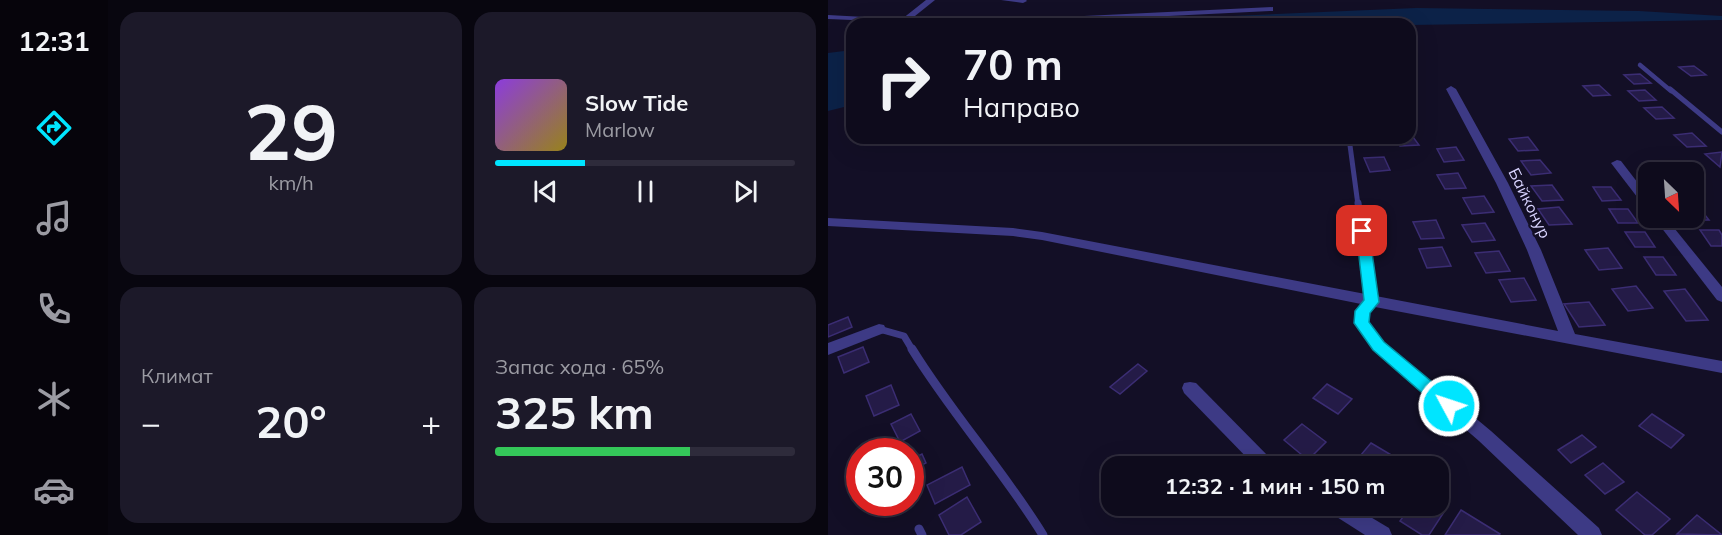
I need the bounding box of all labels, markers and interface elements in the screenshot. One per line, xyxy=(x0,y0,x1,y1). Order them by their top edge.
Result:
text: 12:31 xyxy=(18,24,90,58)
text: 70 m xyxy=(963,38,1063,91)
icon: right xyxy=(864,42,942,120)
text: 29 xyxy=(244,82,338,180)
text: Slow Tide xyxy=(585,89,688,117)
text: Направо xyxy=(963,90,1080,124)
icon: directions xyxy=(33,107,75,149)
text: Marlow xyxy=(585,117,655,142)
north arrow xyxy=(1638,162,1704,228)
map controls xyxy=(1638,162,1704,228)
street label: Байконур xyxy=(1504,164,1556,242)
text: km/h xyxy=(268,170,314,195)
icon: previous xyxy=(529,175,562,208)
icon: pause xyxy=(629,175,662,208)
icon: next xyxy=(729,175,762,208)
icon: music xyxy=(33,197,75,239)
pin xyxy=(1336,205,1387,256)
icon: arrive xyxy=(1345,214,1378,247)
icon: phone xyxy=(33,288,75,330)
text: Запас хода · 65% xyxy=(495,354,664,379)
text: Климат xyxy=(141,363,213,388)
position arrow xyxy=(1417,374,1481,438)
icon: climate xyxy=(33,378,75,420)
text: 325 km xyxy=(495,384,654,440)
text: 20° xyxy=(255,393,327,449)
text: − xyxy=(141,402,161,443)
text: + xyxy=(421,402,441,443)
speed limit sign: 30 xyxy=(846,438,924,516)
icon: car xyxy=(33,469,75,511)
text: 12:32 · 1 мин · 150 m xyxy=(1165,472,1385,500)

